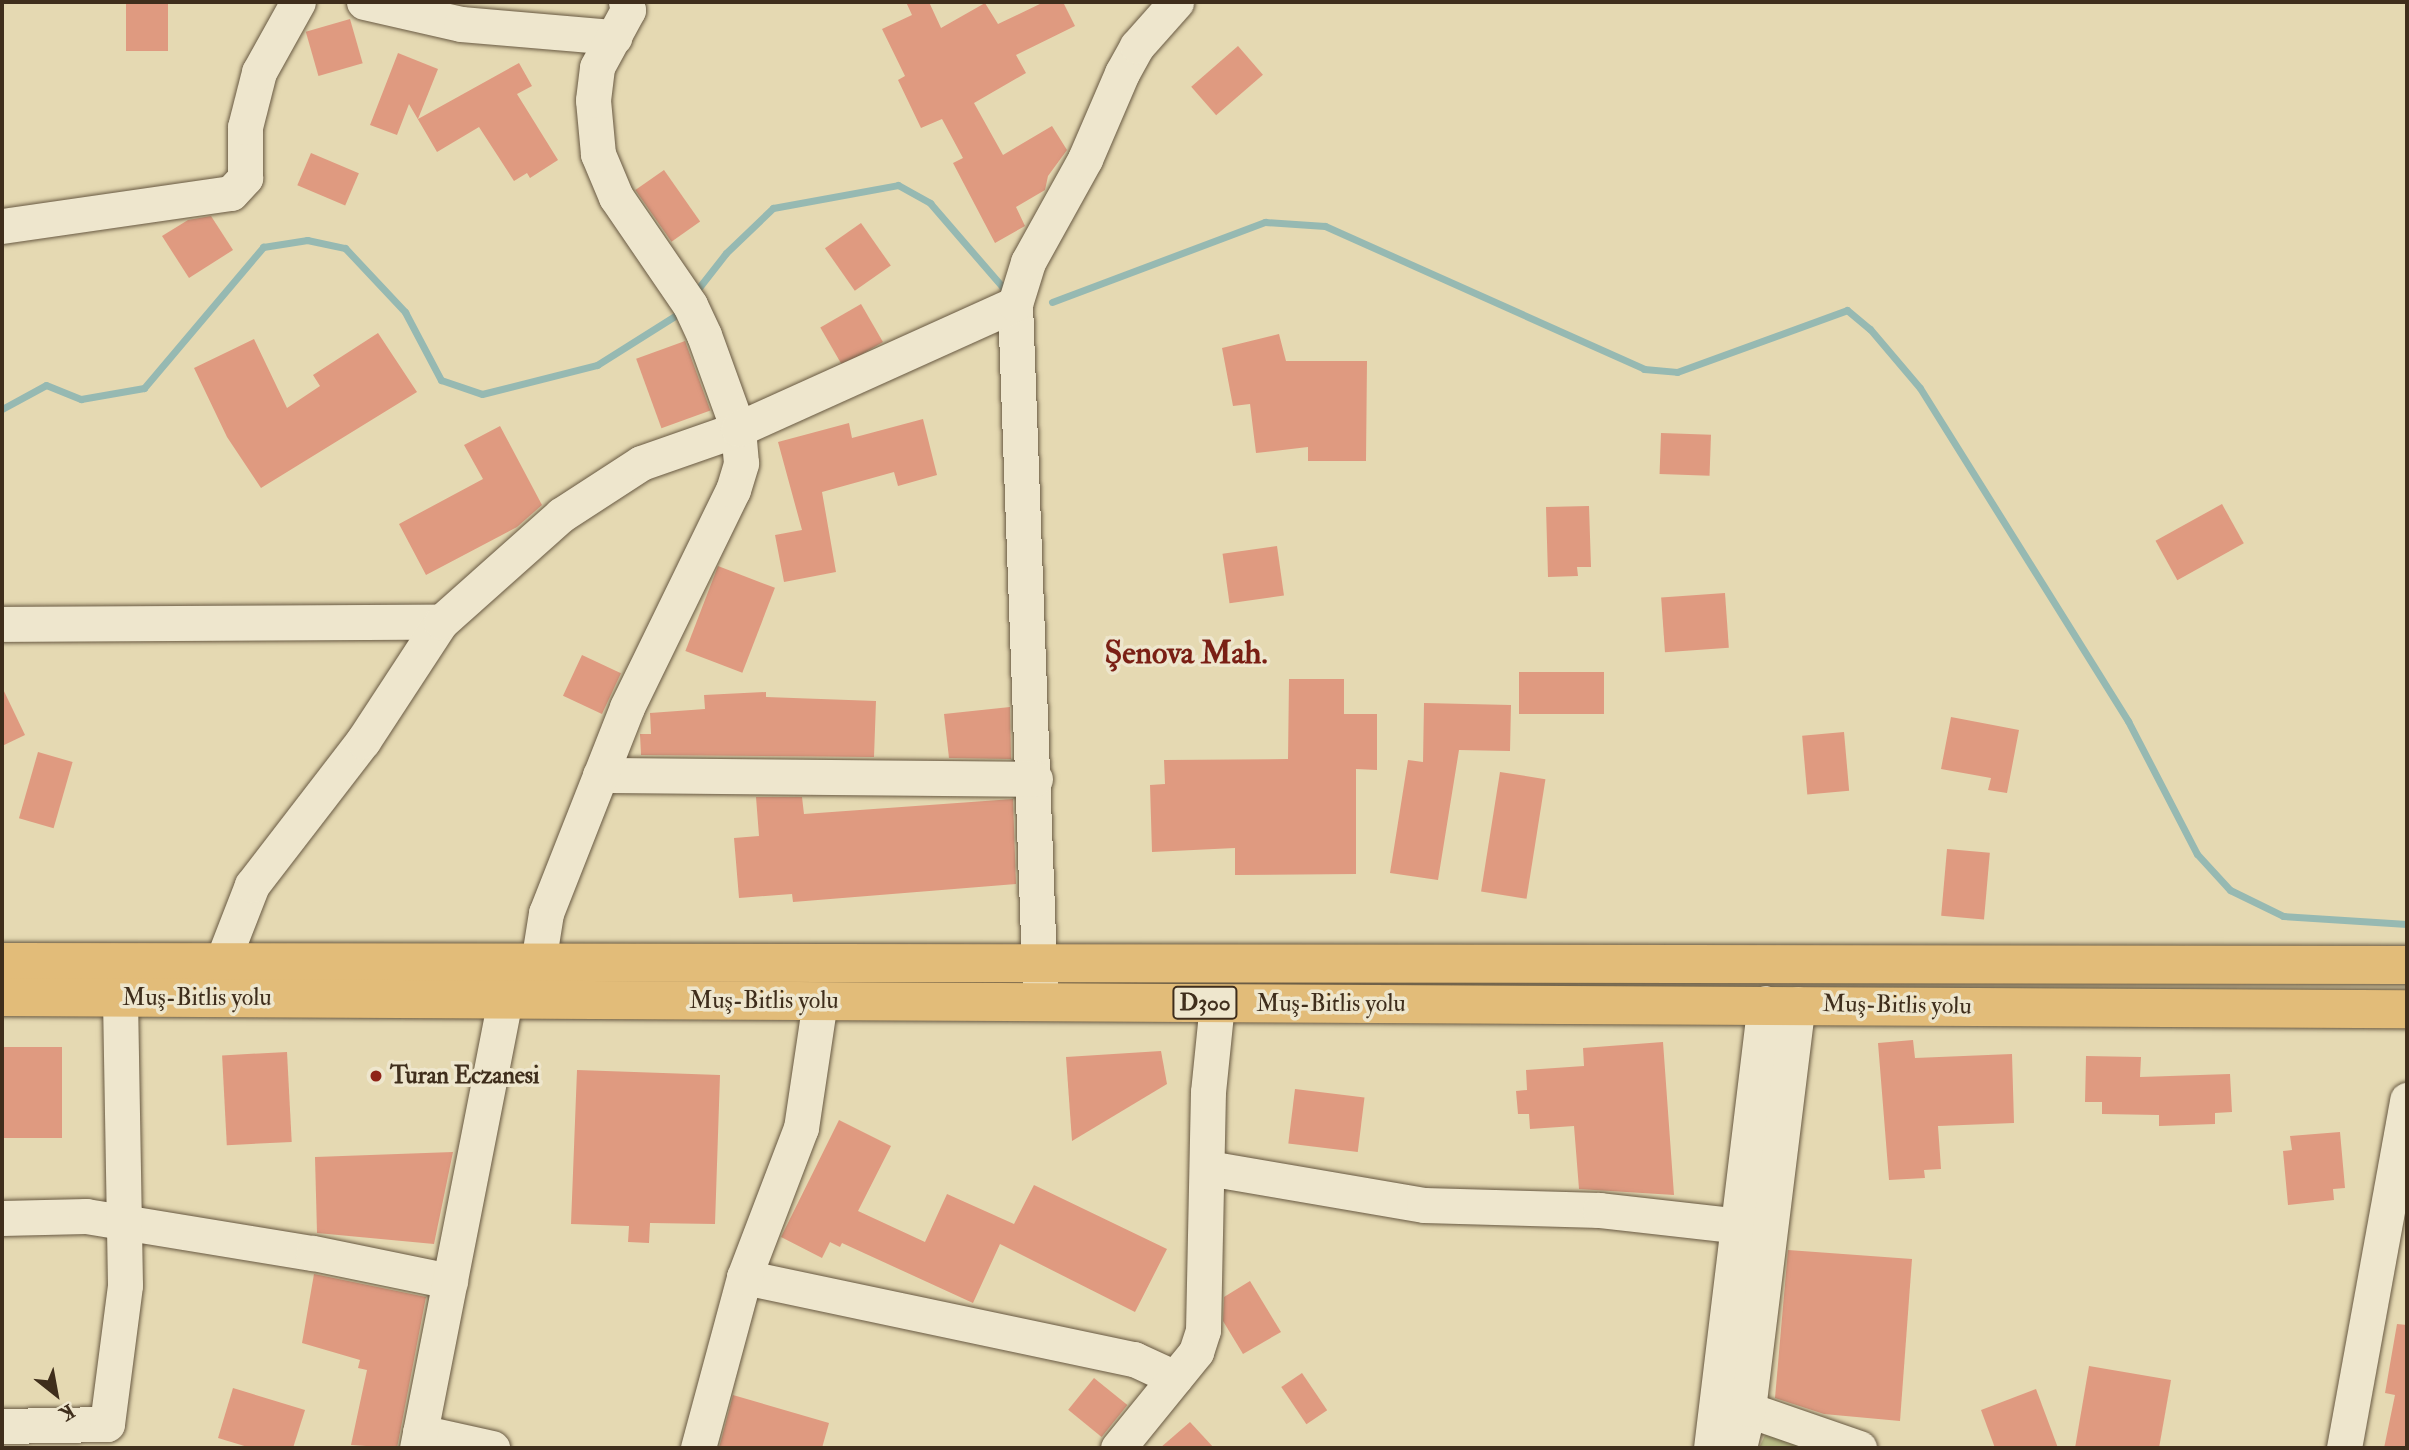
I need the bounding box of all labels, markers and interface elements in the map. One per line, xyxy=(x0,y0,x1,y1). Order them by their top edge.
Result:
district label: Şenova Mah. xyxy=(1104,634,1268,672)
street label: Muş-Bitlis yolu xyxy=(122,984,272,1012)
road number: D300 xyxy=(1172,984,1238,1022)
street label: Muş-Bitlis yolu xyxy=(689,987,839,1015)
street label: Muş-Bitlis yolu xyxy=(1822,989,1972,1021)
street label: Muş-Bitlis yolu xyxy=(1256,990,1406,1018)
place label: Turan Eczanesi xyxy=(390,1062,539,1090)
marker: Turan Eczanesi xyxy=(368,1068,384,1084)
north arrow xyxy=(21,1359,91,1429)
text: K xyxy=(55,1398,79,1426)

